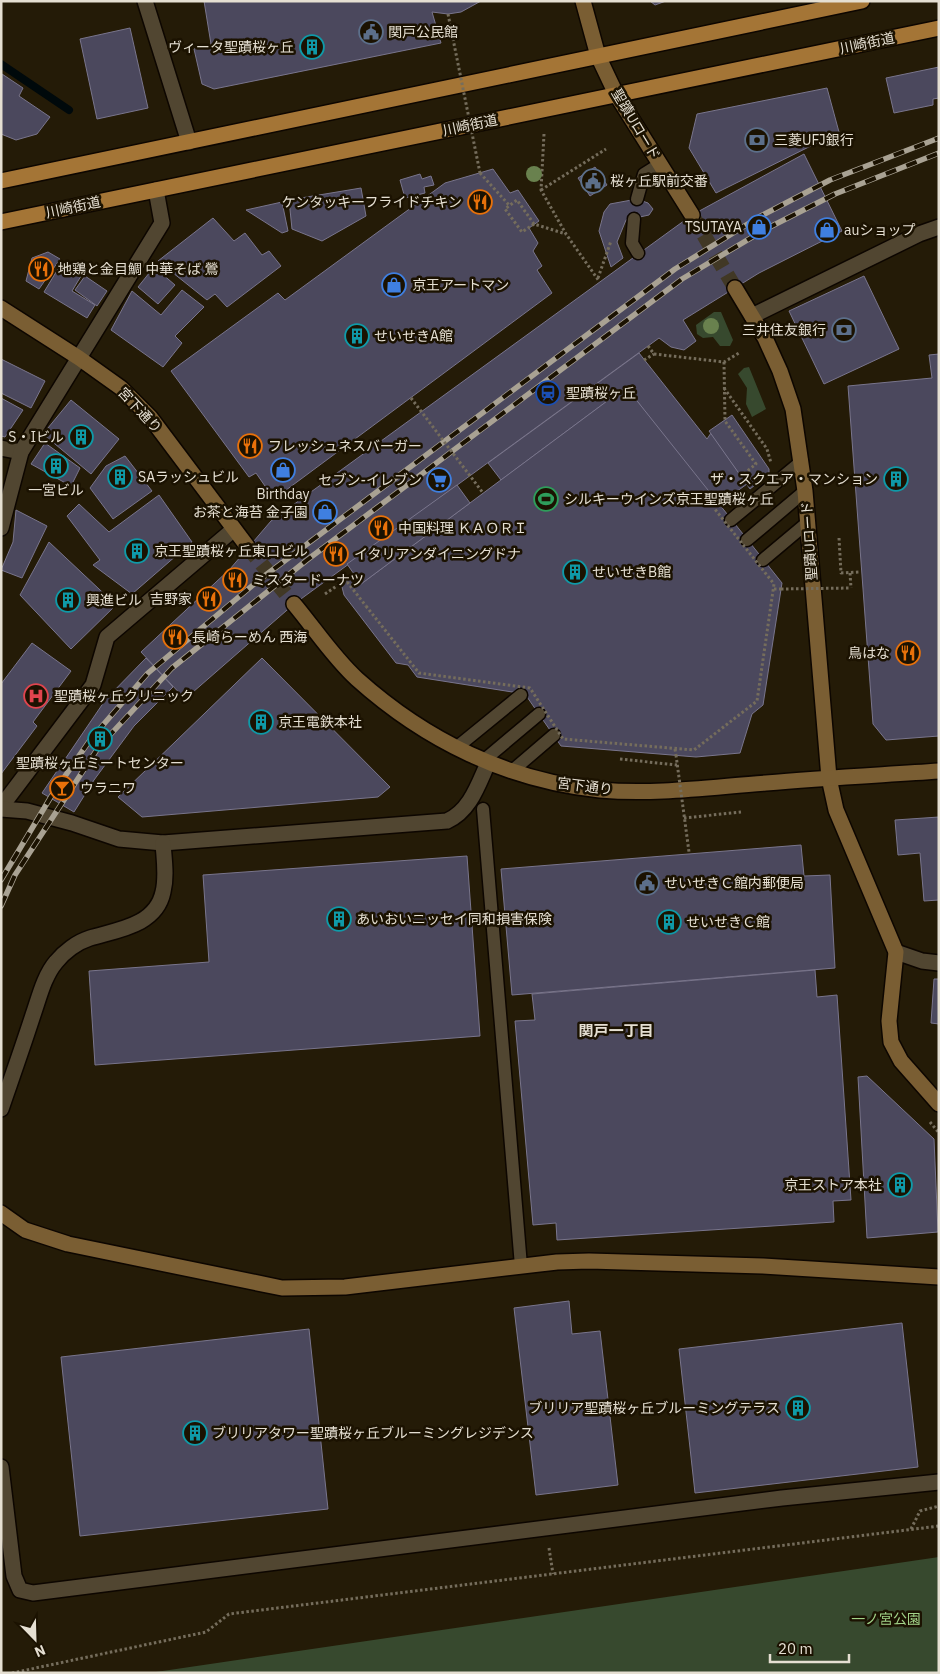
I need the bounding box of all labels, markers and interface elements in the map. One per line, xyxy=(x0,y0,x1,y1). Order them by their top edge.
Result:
public building icon: 関戸公民館 xyxy=(358,19,384,45)
place label: 関戸公民館 xyxy=(388,23,458,41)
street label: 川崎街道 xyxy=(838,28,896,58)
building icon: ヴィータ聖蹟桜ヶ丘 xyxy=(299,34,325,60)
place label: ヴィータ聖蹟桜ヶ丘 xyxy=(168,38,294,56)
street label: 聖蹟Uロード xyxy=(608,85,664,163)
street label: 川崎街道 xyxy=(441,110,499,140)
bank icon: 三菱UFJ銀行 xyxy=(744,127,770,153)
place label: 三菱UFJ銀行 xyxy=(774,131,854,149)
public building icon: 桜ヶ丘駅前交番 xyxy=(580,168,606,194)
place label: 桜ヶ丘駅前交番 xyxy=(610,172,708,190)
restaurant icon: ケンタッキーフライドチキン xyxy=(467,189,493,215)
street label: 川崎街道 xyxy=(44,192,102,222)
place label: ケンタッキーフライドチキン xyxy=(282,193,462,211)
shop icon: TSUTAYA xyxy=(746,214,772,240)
shop icon: auショップ xyxy=(814,217,840,243)
place label: TSUTAYA xyxy=(685,218,742,236)
place label: auショップ xyxy=(844,221,915,239)
restaurant icon: 地鶏と金目鯛 中華そば 鶯 xyxy=(28,256,54,282)
place label: 地鶏と金目鯛 中華そば 鶯 xyxy=(58,260,219,278)
shop icon: 京王アートマン xyxy=(381,272,407,298)
place label: 京王アートマン xyxy=(412,276,509,294)
bank icon: 三井住友銀行 xyxy=(831,317,857,343)
place label: 三井住友銀行 xyxy=(742,321,826,339)
building icon: せいせきA館 xyxy=(344,323,370,349)
place label: せいせきA館 xyxy=(374,327,453,345)
station icon: 聖蹟桜ヶ丘 xyxy=(535,380,561,406)
street label: 宮下通り xyxy=(114,383,166,437)
place label: 聖蹟桜ヶ丘 xyxy=(566,384,636,402)
building icon: S・Iビル xyxy=(68,424,94,450)
place label: S・Iビル xyxy=(8,428,64,446)
restaurant icon: フレッシュネスバーガー xyxy=(237,433,263,459)
place label: フレッシュネスバーガー xyxy=(268,437,422,455)
building icon: 一宮ビル xyxy=(43,453,69,479)
shop icon: Birthday xyxy=(270,457,296,483)
building icon: SAラッシュビル xyxy=(107,464,133,490)
building icon: ザ・スクエア・マンション xyxy=(883,466,909,492)
supermarket icon: セブン-イレブン xyxy=(426,467,452,493)
place label: SAラッシュビル xyxy=(138,468,239,486)
place label: ザ・スクエア・マンション xyxy=(710,470,878,488)
place label: セブン-イレブン xyxy=(318,471,422,489)
place label: 一宮ビル xyxy=(28,481,84,499)
place label: Birthday xyxy=(256,485,310,503)
sports icon: シルキーウインズ京王聖蹟桜ヶ丘 xyxy=(533,486,559,512)
place label: シルキーウインズ京王聖蹟桜ヶ丘 xyxy=(564,490,774,508)
shop icon: お茶と海苔 金子園 xyxy=(312,499,338,525)
street label: 聖蹟Uロード xyxy=(797,501,821,581)
place label: お茶と海苔 金子園 xyxy=(193,503,308,521)
restaurant icon: 中国料理 ＫＡＯＲＩ xyxy=(368,515,394,541)
place label: 中国料理 ＫＡＯＲＩ xyxy=(398,519,527,537)
building icon: 京王聖蹟桜ヶ丘東口ビル xyxy=(124,538,150,564)
restaurant icon: イタリアンダイニングドナ xyxy=(323,541,349,567)
place label: 京王聖蹟桜ヶ丘東口ビル xyxy=(154,542,308,560)
place label: イタリアンダイニングドナ xyxy=(354,545,521,563)
building icon: せいせきB館 xyxy=(562,559,588,585)
place label: せいせきB館 xyxy=(592,563,671,581)
restaurant icon: ミスタードーナツ xyxy=(222,567,248,593)
place label: ミスタードーナツ xyxy=(252,571,364,589)
restaurant icon: 吉野家 xyxy=(196,586,222,612)
building icon: 興進ビル xyxy=(55,587,81,613)
place label: 吉野家 xyxy=(150,590,192,608)
place label: 興進ビル xyxy=(86,591,142,609)
restaurant icon: 長崎らーめん 西海 xyxy=(162,624,188,650)
place label: 長崎らーめん 西海 xyxy=(192,628,307,646)
restaurant icon: 鳥はな xyxy=(895,640,921,666)
place label: 鳥はな xyxy=(848,644,890,662)
hospital icon: 聖蹟桜ヶ丘クリニック xyxy=(23,683,49,709)
place label: 聖蹟桜ヶ丘クリニック xyxy=(54,687,194,705)
building icon: 京王電鉄本社 xyxy=(248,709,274,735)
place label: 京王電鉄本社 xyxy=(278,713,362,731)
building icon: 聖蹟桜ヶ丘ミートセンター xyxy=(87,726,113,752)
place label: 聖蹟桜ヶ丘ミートセンター xyxy=(16,754,184,772)
street label: 宮下通り xyxy=(556,774,614,798)
bar icon: ウラニワ xyxy=(49,775,75,801)
place label: ウラニワ xyxy=(80,779,136,797)
public building icon: せいせきＣ館内郵便局 xyxy=(634,870,660,896)
place label: せいせきＣ館内郵便局 xyxy=(664,874,804,892)
building icon: あいおいニッセイ同和損害保険 xyxy=(326,906,352,932)
building icon: せいせきＣ館 xyxy=(656,909,682,935)
place label: あいおいニッセイ同和損害保険 xyxy=(356,910,552,928)
place label: せいせきＣ館 xyxy=(686,913,770,931)
district label: 関戸一丁目 xyxy=(578,1021,654,1040)
building icon: 京王ストア本社 xyxy=(887,1172,913,1198)
place label: 京王ストア本社 xyxy=(784,1176,882,1194)
building icon: ブリリア聖蹟桜ヶ丘ブルーミングテラス xyxy=(785,1395,811,1421)
place label: ブリリア聖蹟桜ヶ丘ブルーミングテラス xyxy=(528,1399,780,1417)
building icon: ブリリアタワー聖蹟桜ヶ丘ブルーミングレジデンス xyxy=(182,1420,208,1446)
place label: ブリリアタワー聖蹟桜ヶ丘ブルーミングレジデンス xyxy=(212,1424,534,1442)
park label: 一ノ宮公園 xyxy=(851,1610,921,1628)
north arrow xyxy=(10,1614,60,1664)
scale bar xyxy=(770,1632,849,1664)
text: 20 m xyxy=(778,1639,813,1658)
text: N xyxy=(32,1641,48,1661)

